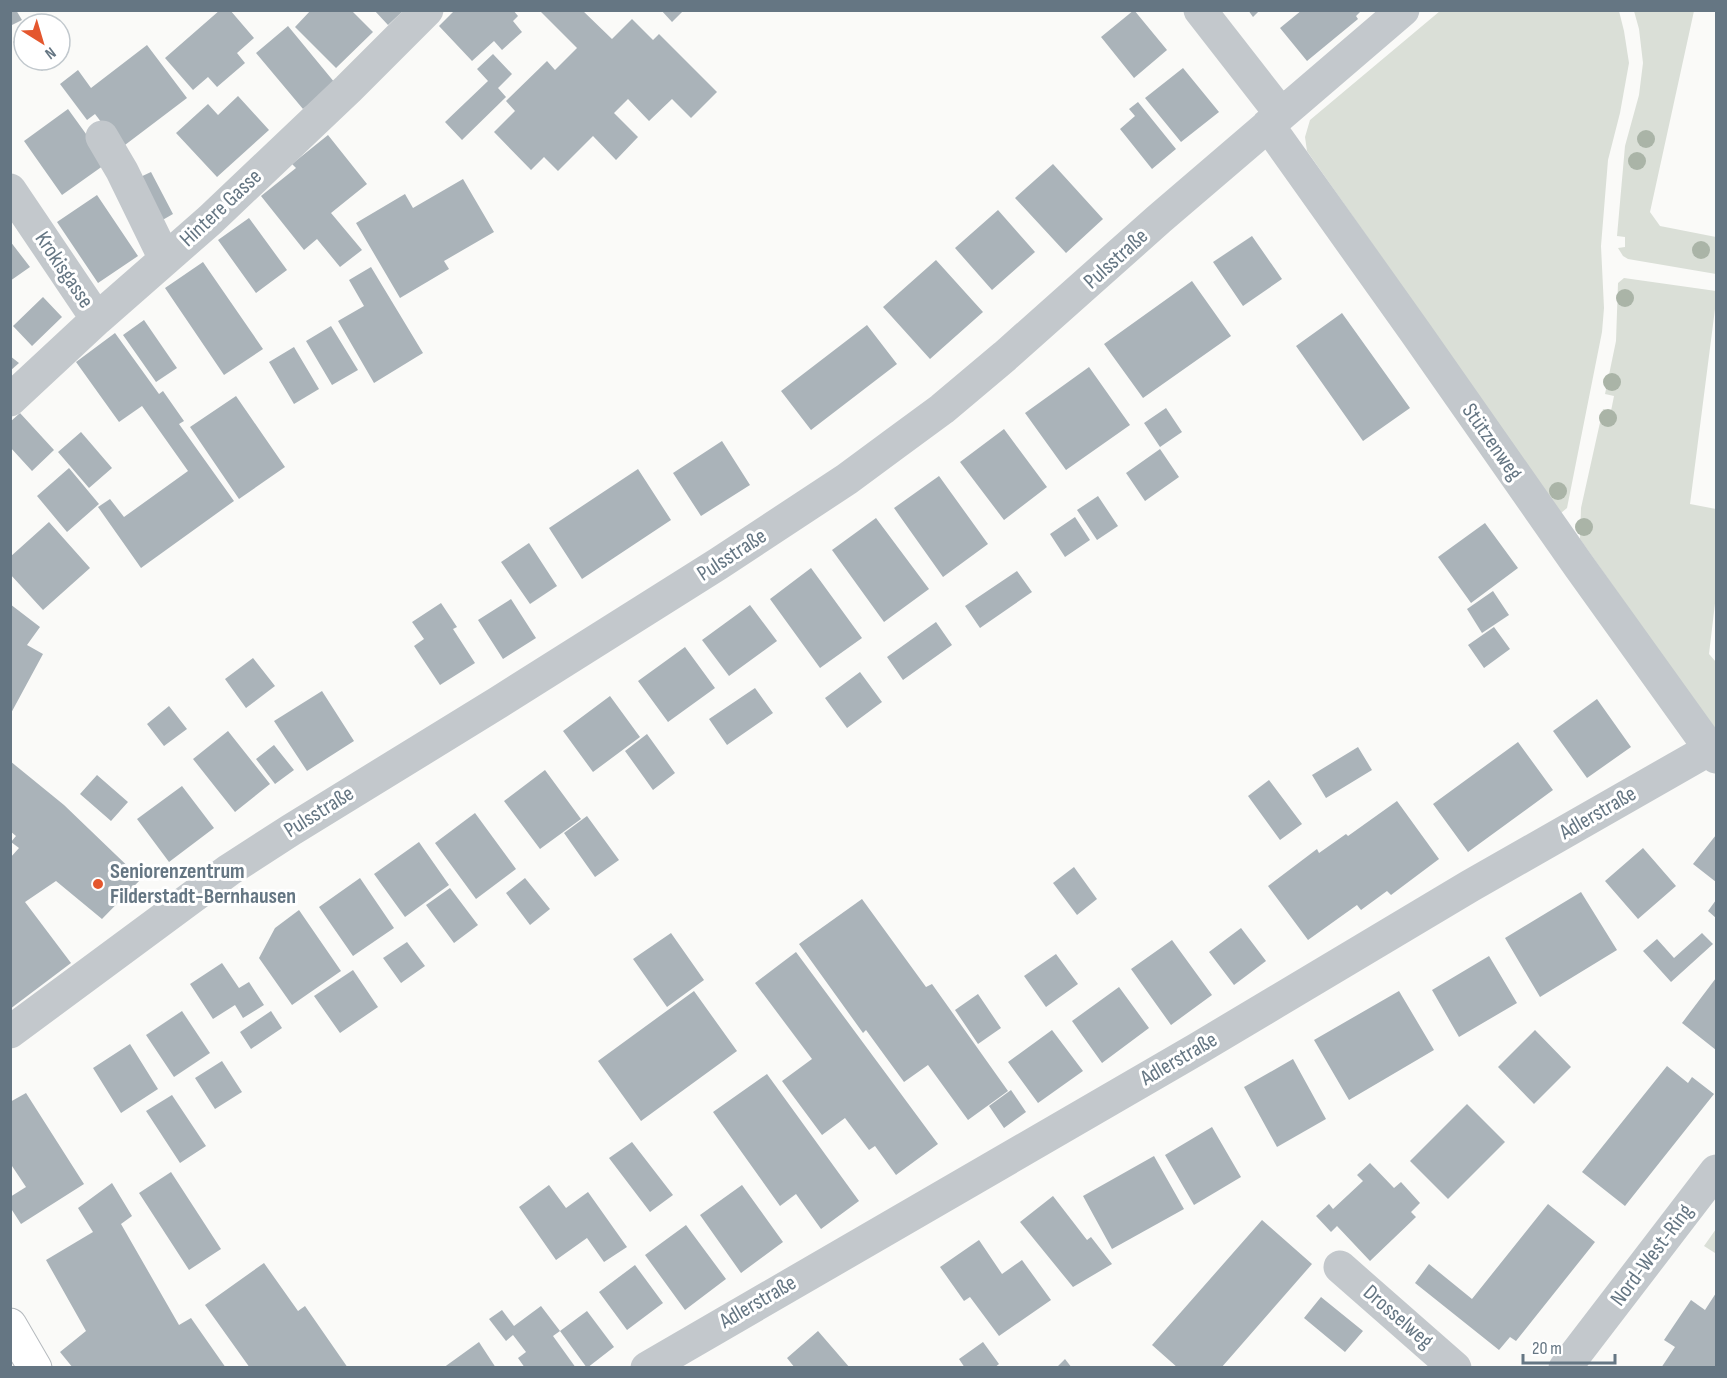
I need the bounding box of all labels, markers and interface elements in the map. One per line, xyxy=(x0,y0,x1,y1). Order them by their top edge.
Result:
north arrow xyxy=(12,12,72,72)
text: N xyxy=(41,43,59,63)
street label: Hintere Gasse xyxy=(174,163,268,253)
street label: Pulsstraße xyxy=(1078,223,1154,295)
street label: Krokisgasse xyxy=(29,227,99,313)
street label: Stützenweg xyxy=(1456,398,1528,486)
street label: Pulsstraße xyxy=(692,523,772,587)
street label: Pulsstraße xyxy=(279,780,359,844)
street label: Adlerstraße xyxy=(1554,780,1641,846)
place label: Seniorenzentrum Filderstadt-Bernhausen xyxy=(110,858,296,910)
marker: Seniorenzentrum Filderstadt-Bernhausen xyxy=(91,877,105,891)
street label: Adlerstraße xyxy=(1135,1026,1222,1092)
street label: Nord-West-Ring xyxy=(1605,1198,1699,1311)
street label: Adlerstraße xyxy=(714,1269,801,1335)
street label: Drosselweg xyxy=(1357,1279,1439,1355)
scale bar xyxy=(1523,1327,1614,1365)
text: 20 m xyxy=(1532,1338,1562,1359)

